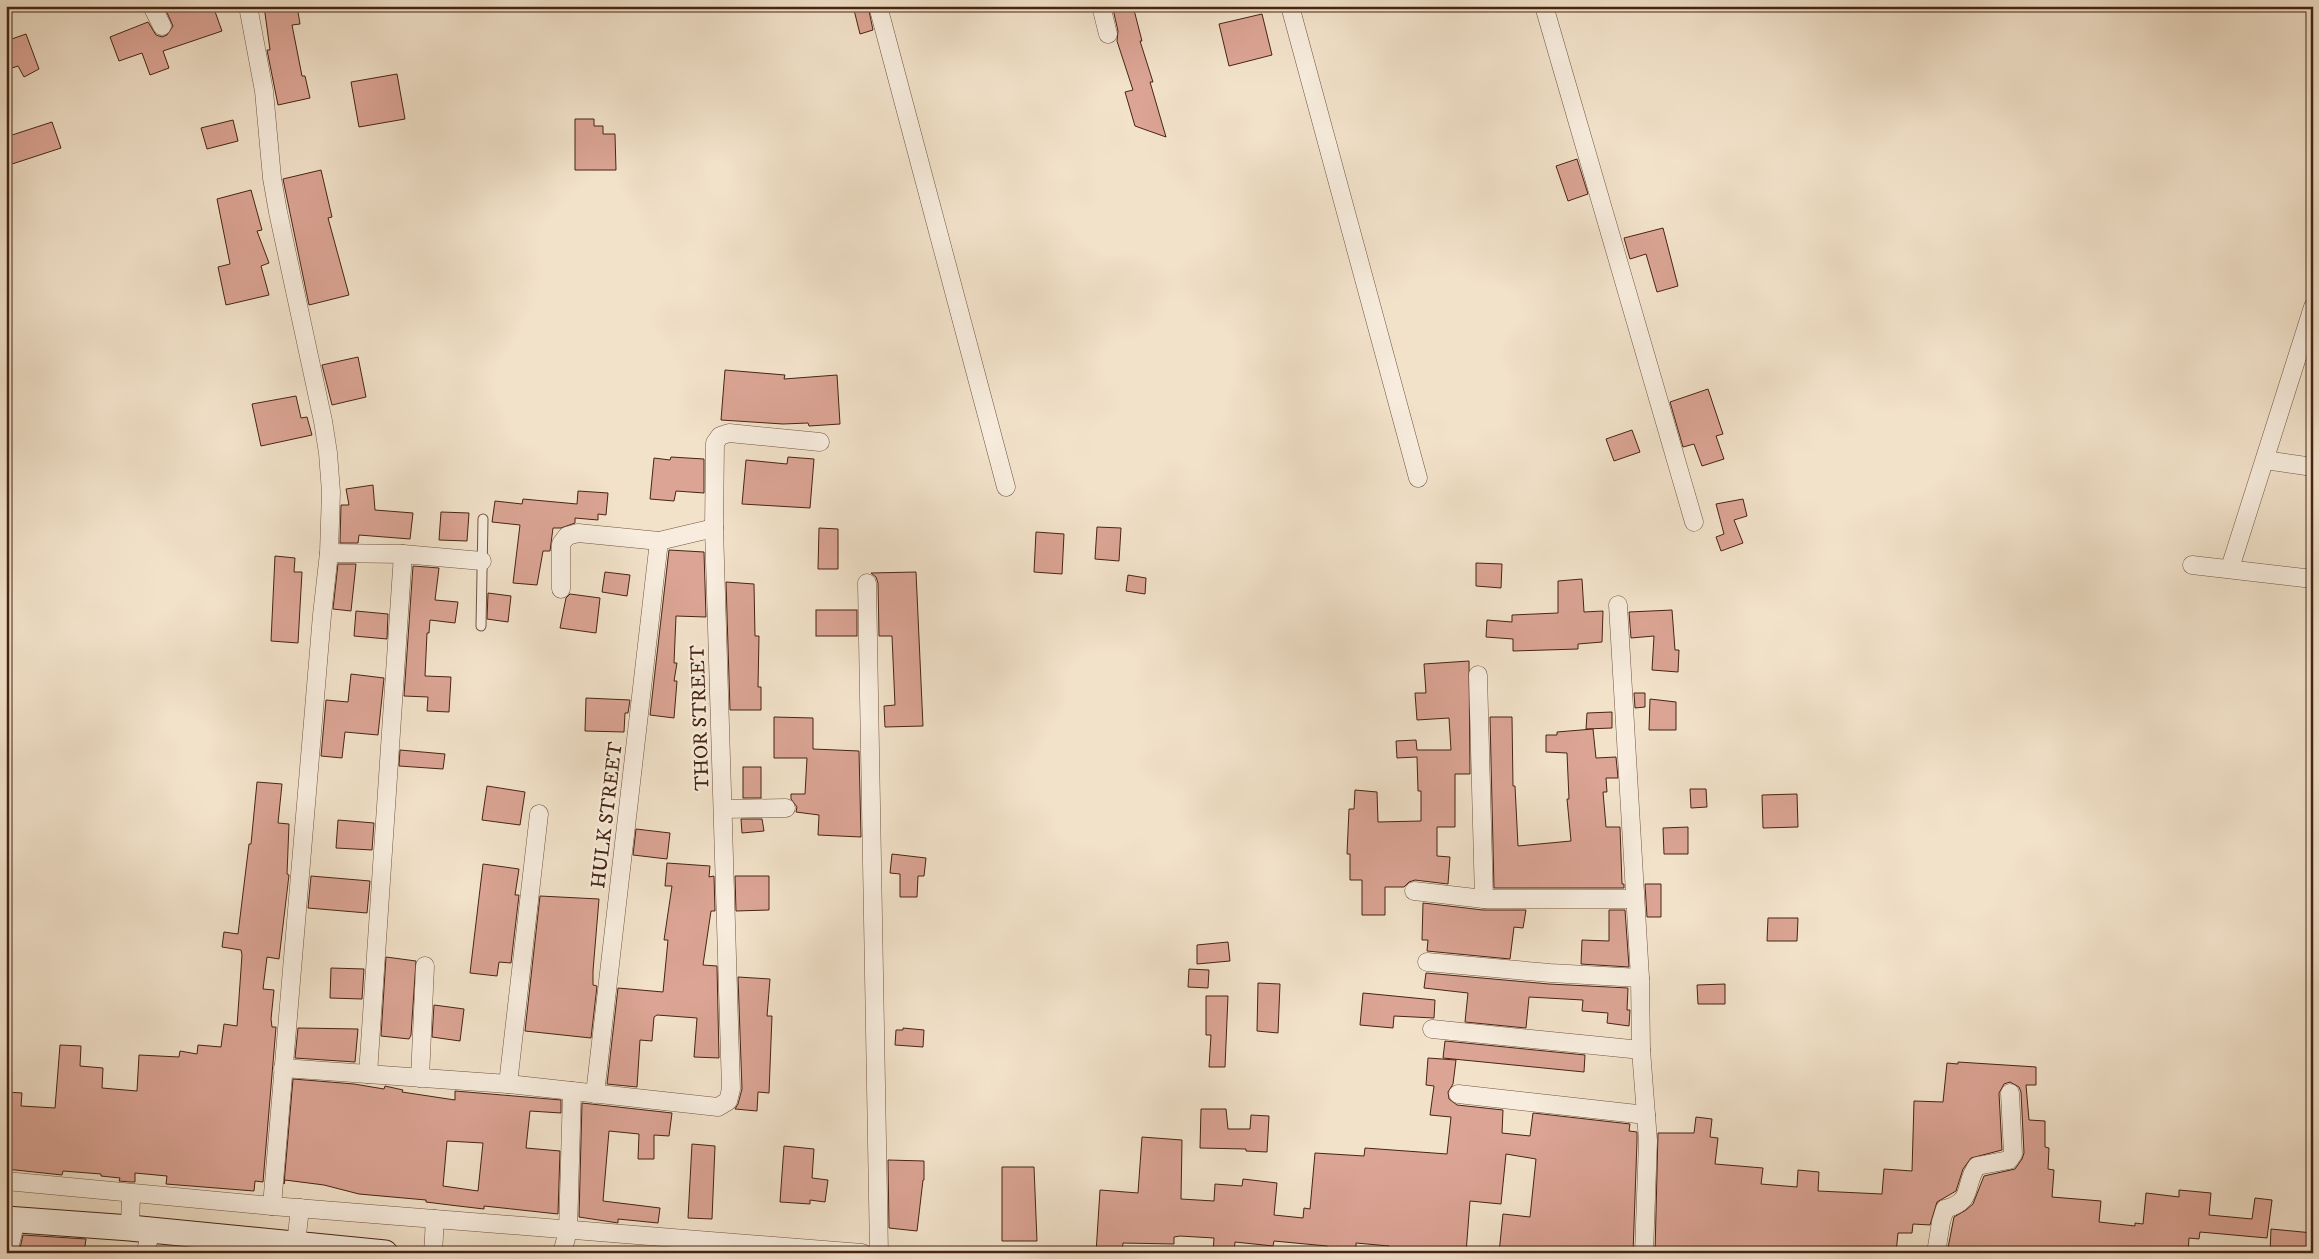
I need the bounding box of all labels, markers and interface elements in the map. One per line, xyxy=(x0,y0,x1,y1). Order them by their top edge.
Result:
street label: THOR STREET xyxy=(685,645,716,791)
street label: HULK STREET xyxy=(586,740,629,890)

